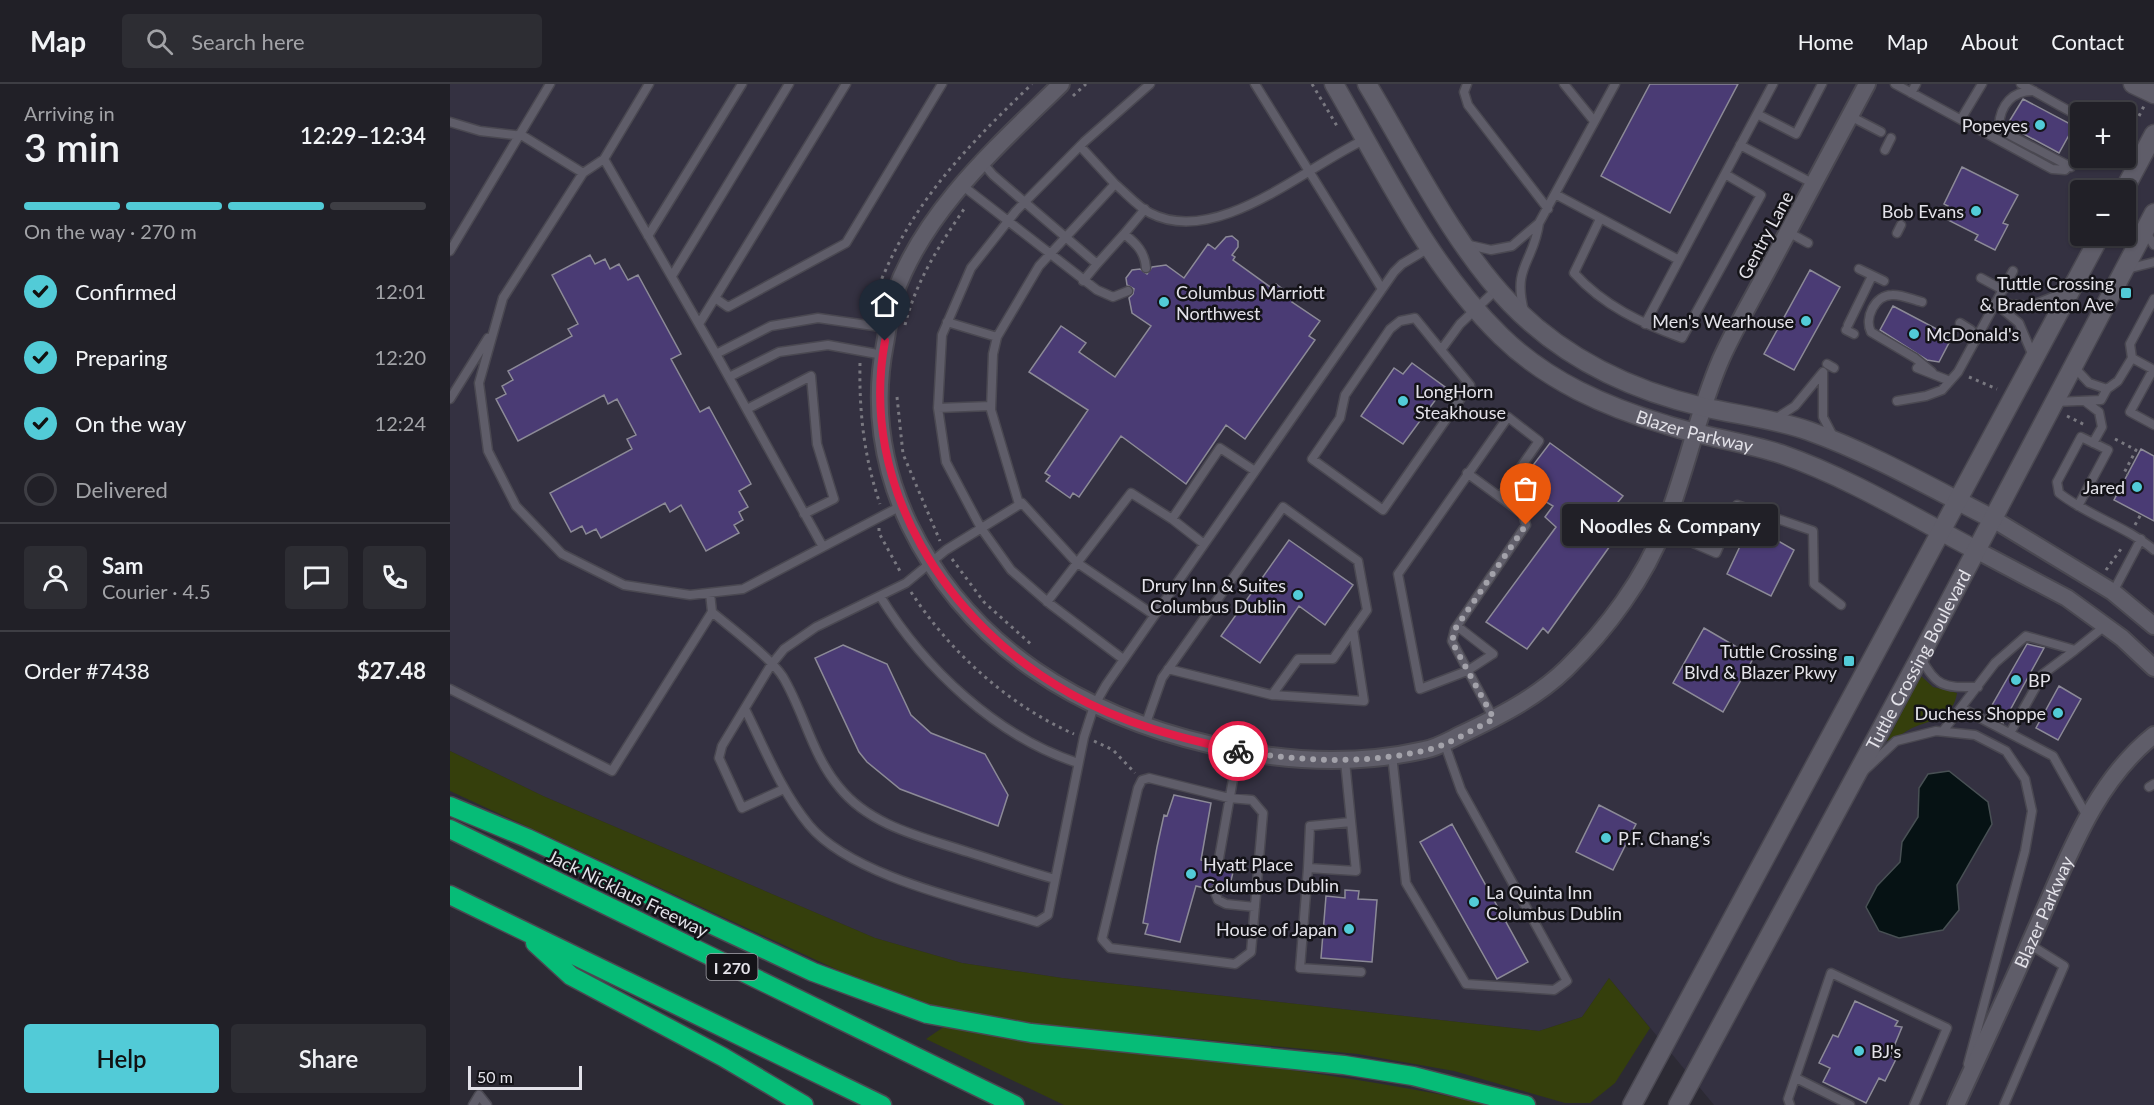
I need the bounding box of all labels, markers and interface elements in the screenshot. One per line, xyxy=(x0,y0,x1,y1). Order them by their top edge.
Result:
search box xyxy=(122,14,542,68)
text: Map xyxy=(30,24,86,58)
icon: search xyxy=(143,25,176,58)
text: Search here xyxy=(191,28,305,55)
text: Home xyxy=(1798,29,1854,54)
text: Map xyxy=(1887,29,1928,54)
text: About xyxy=(1961,29,2018,54)
text: Contact xyxy=(2051,29,2124,54)
text: Arriving in xyxy=(24,101,115,125)
map controls xyxy=(2070,102,2136,246)
button: + xyxy=(2070,102,2136,168)
place label: Popeyes xyxy=(1962,114,2028,136)
marker: Popeyes xyxy=(2033,118,2047,132)
text: 12:29–12:34 xyxy=(300,122,426,149)
text: 3 min xyxy=(24,124,120,170)
button: − xyxy=(2070,180,2136,246)
street label: Gentry Lane xyxy=(1733,187,1797,283)
place label: Bob Evans xyxy=(1882,200,1964,222)
marker: Bob Evans xyxy=(1969,204,1983,218)
text: On the way · 270 m xyxy=(24,219,197,243)
place label: Tuttle Crossing & Bradenton Ave xyxy=(1980,272,2114,315)
icon: check xyxy=(24,275,57,308)
text: Confirmed xyxy=(75,278,177,305)
text: 12:01 xyxy=(375,279,426,303)
pin xyxy=(859,279,910,341)
place label: Columbus Marriott Northwest xyxy=(1176,281,1326,324)
marker: Tuttle Crossing & Bradenton Ave xyxy=(2119,286,2133,300)
icon: home xyxy=(868,288,901,321)
marker: Columbus Marriott Northwest xyxy=(1157,295,1171,309)
place label: Men's Wearhouse xyxy=(1652,310,1794,332)
marker: Men's Wearhouse xyxy=(1799,314,1813,328)
place label: McDonald's xyxy=(1926,323,2020,345)
marker: McDonald's xyxy=(1907,327,1921,341)
icon: check xyxy=(24,341,57,374)
text: Preparing xyxy=(75,344,167,371)
text: 12:20 xyxy=(375,345,426,369)
place label: LongHorn Steakhouse xyxy=(1415,380,1506,423)
marker: LongHorn Steakhouse xyxy=(1396,394,1410,408)
street label: Blazer Parkway xyxy=(1633,405,1756,457)
icon: check xyxy=(24,407,57,440)
text: On the way xyxy=(75,410,186,437)
text: 12:24 xyxy=(375,411,426,435)
pin xyxy=(1500,463,1551,525)
icon: bag xyxy=(1509,472,1542,505)
text: Delivered xyxy=(75,476,168,503)
place label: Jared xyxy=(2083,476,2125,498)
marker: Jared xyxy=(2130,480,2144,494)
callout: Noodles & Company xyxy=(1562,504,1778,546)
text: Noodles & Company xyxy=(1579,513,1761,537)
button: person xyxy=(24,546,87,609)
button: chat xyxy=(285,546,348,609)
button: phone xyxy=(363,546,426,609)
text: Sam xyxy=(102,552,144,579)
street label: Tuttle Crossing Boulevard xyxy=(1861,566,1975,754)
place label: Drury Inn & Suites Columbus Dublin xyxy=(1141,574,1286,617)
text: Courier · 4.5 xyxy=(102,579,211,603)
marker: Drury Inn & Suites Columbus Dublin xyxy=(1291,588,1305,602)
place label: Tuttle Crossing Blvd & Blazer Pkwy xyxy=(1684,640,1838,683)
marker: Tuttle Crossing Blvd & Blazer Pkwy xyxy=(1842,654,1856,668)
text: Order #7438 xyxy=(24,657,150,684)
text: $27.48 xyxy=(357,657,426,684)
place label: BP xyxy=(2028,669,2051,691)
marker: BP xyxy=(2009,673,2023,687)
place label: Duchess Shoppe xyxy=(1915,702,2046,724)
marker: Duchess Shoppe xyxy=(2051,706,2065,720)
courier xyxy=(1208,721,1268,781)
icon: bike xyxy=(1222,735,1255,768)
place label: P.F. Chang's xyxy=(1618,827,1711,849)
marker: P.F. Chang's xyxy=(1599,831,1613,845)
street label: Jack Nicklaus Freeway xyxy=(544,844,713,942)
street label: Blazer Parkway xyxy=(2009,852,2078,971)
place label: Hyatt Place Columbus Dublin xyxy=(1203,853,1339,896)
marker: Hyatt Place Columbus Dublin xyxy=(1184,867,1198,881)
place label: La Quinta Inn Columbus Dublin xyxy=(1486,881,1622,924)
marker: La Quinta Inn Columbus Dublin xyxy=(1467,895,1481,909)
place label: House of Japan xyxy=(1216,918,1337,940)
marker: House of Japan xyxy=(1342,922,1356,936)
road number: I 270 xyxy=(706,954,758,980)
button: Help xyxy=(24,1024,219,1093)
button: Share xyxy=(231,1024,426,1093)
place label: BJ's xyxy=(1871,1040,1902,1062)
marker: BJ's xyxy=(1852,1044,1866,1058)
scale bar xyxy=(468,1063,582,1090)
text: 50 m xyxy=(477,1067,513,1086)

